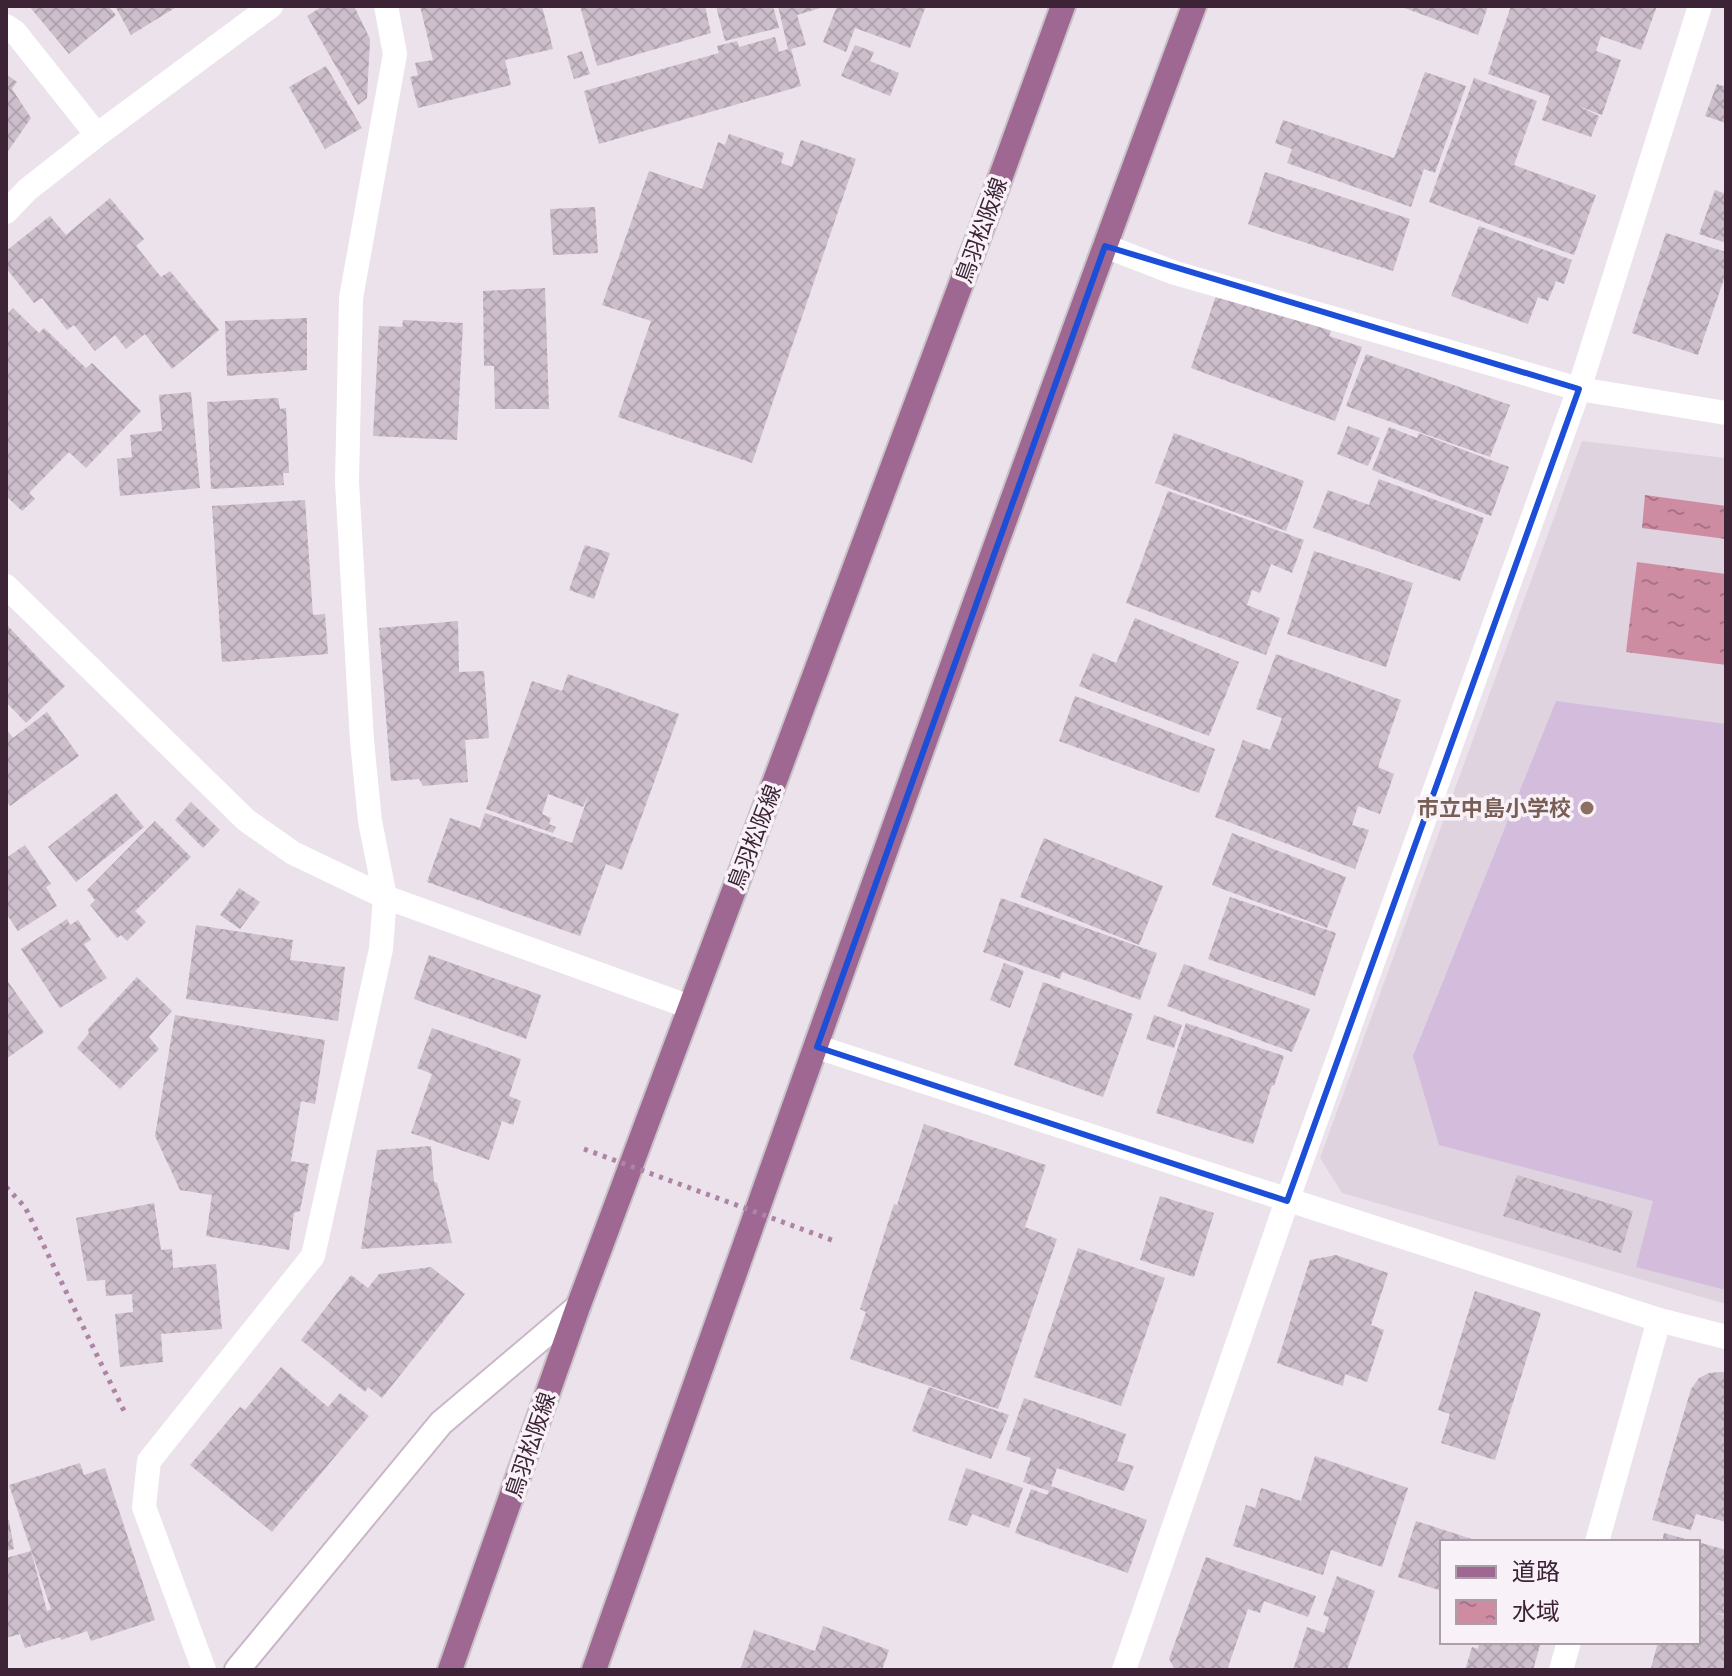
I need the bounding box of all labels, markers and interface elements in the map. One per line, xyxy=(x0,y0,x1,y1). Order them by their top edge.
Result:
street label: 鳥羽松阪線 xyxy=(949,174,1012,286)
street label: 鳥羽松阪線 xyxy=(721,781,786,893)
place label: 市立中島小学校 xyxy=(1417,794,1571,821)
marker: 市立中島小学校 xyxy=(1578,799,1596,817)
street label: 鳥羽松阪線 xyxy=(499,1388,560,1501)
legend xyxy=(1440,1540,1700,1644)
text: 道路 xyxy=(1512,1556,1560,1585)
text: 水域 xyxy=(1512,1596,1560,1625)

